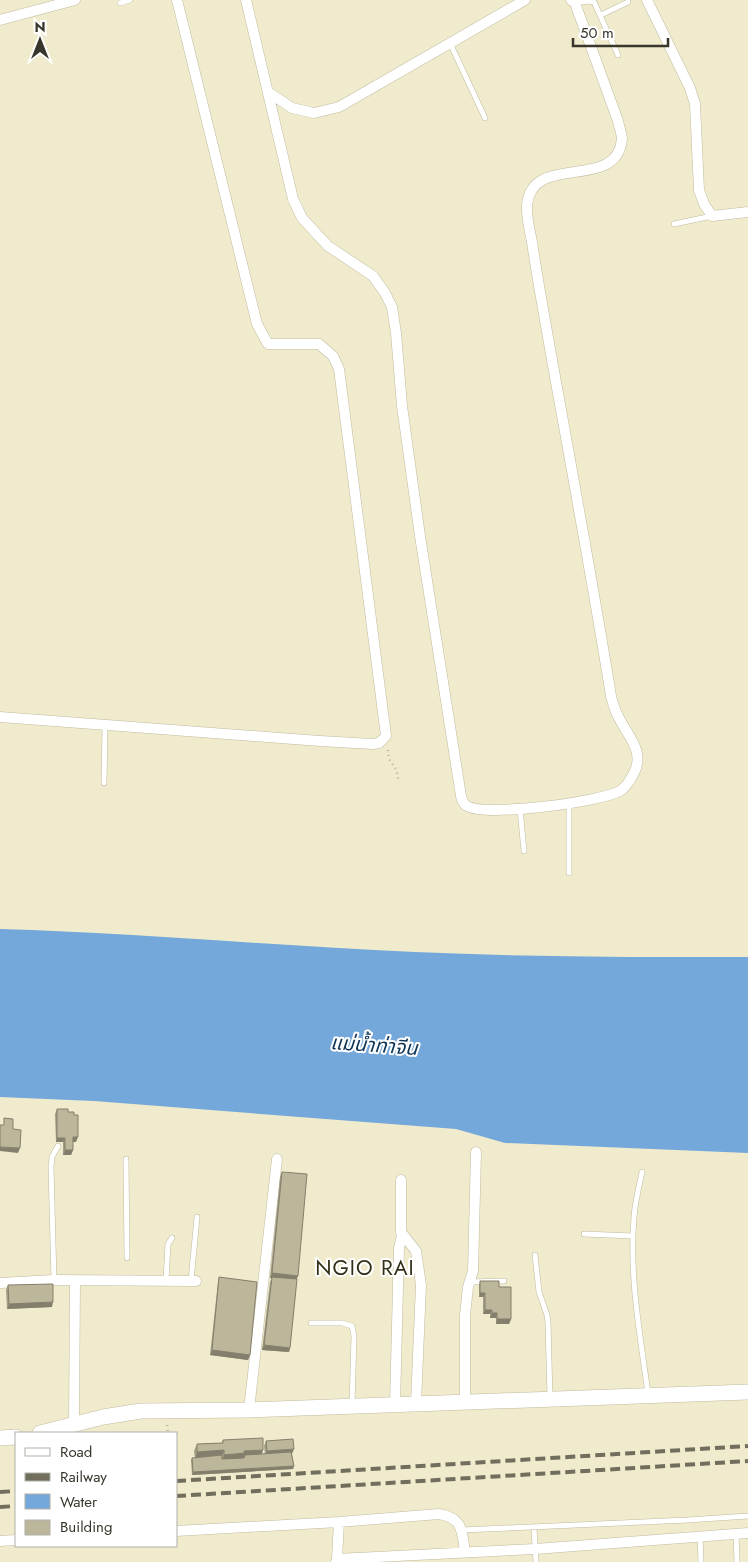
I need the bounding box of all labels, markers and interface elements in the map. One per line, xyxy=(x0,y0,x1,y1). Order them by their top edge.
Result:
north arrow xyxy=(15,15,65,65)
scale bar xyxy=(573,15,668,47)
text: N xyxy=(34,17,46,37)
text: 50 m xyxy=(580,22,614,44)
water label: แม่น้ำท่าจีน xyxy=(329,1028,420,1063)
district label: NGIO RAI xyxy=(315,1253,415,1283)
legend xyxy=(15,1432,178,1547)
text: Road xyxy=(60,1441,92,1463)
text: Railway xyxy=(60,1466,107,1488)
text: Water xyxy=(60,1491,98,1513)
text: Building xyxy=(60,1516,112,1538)

